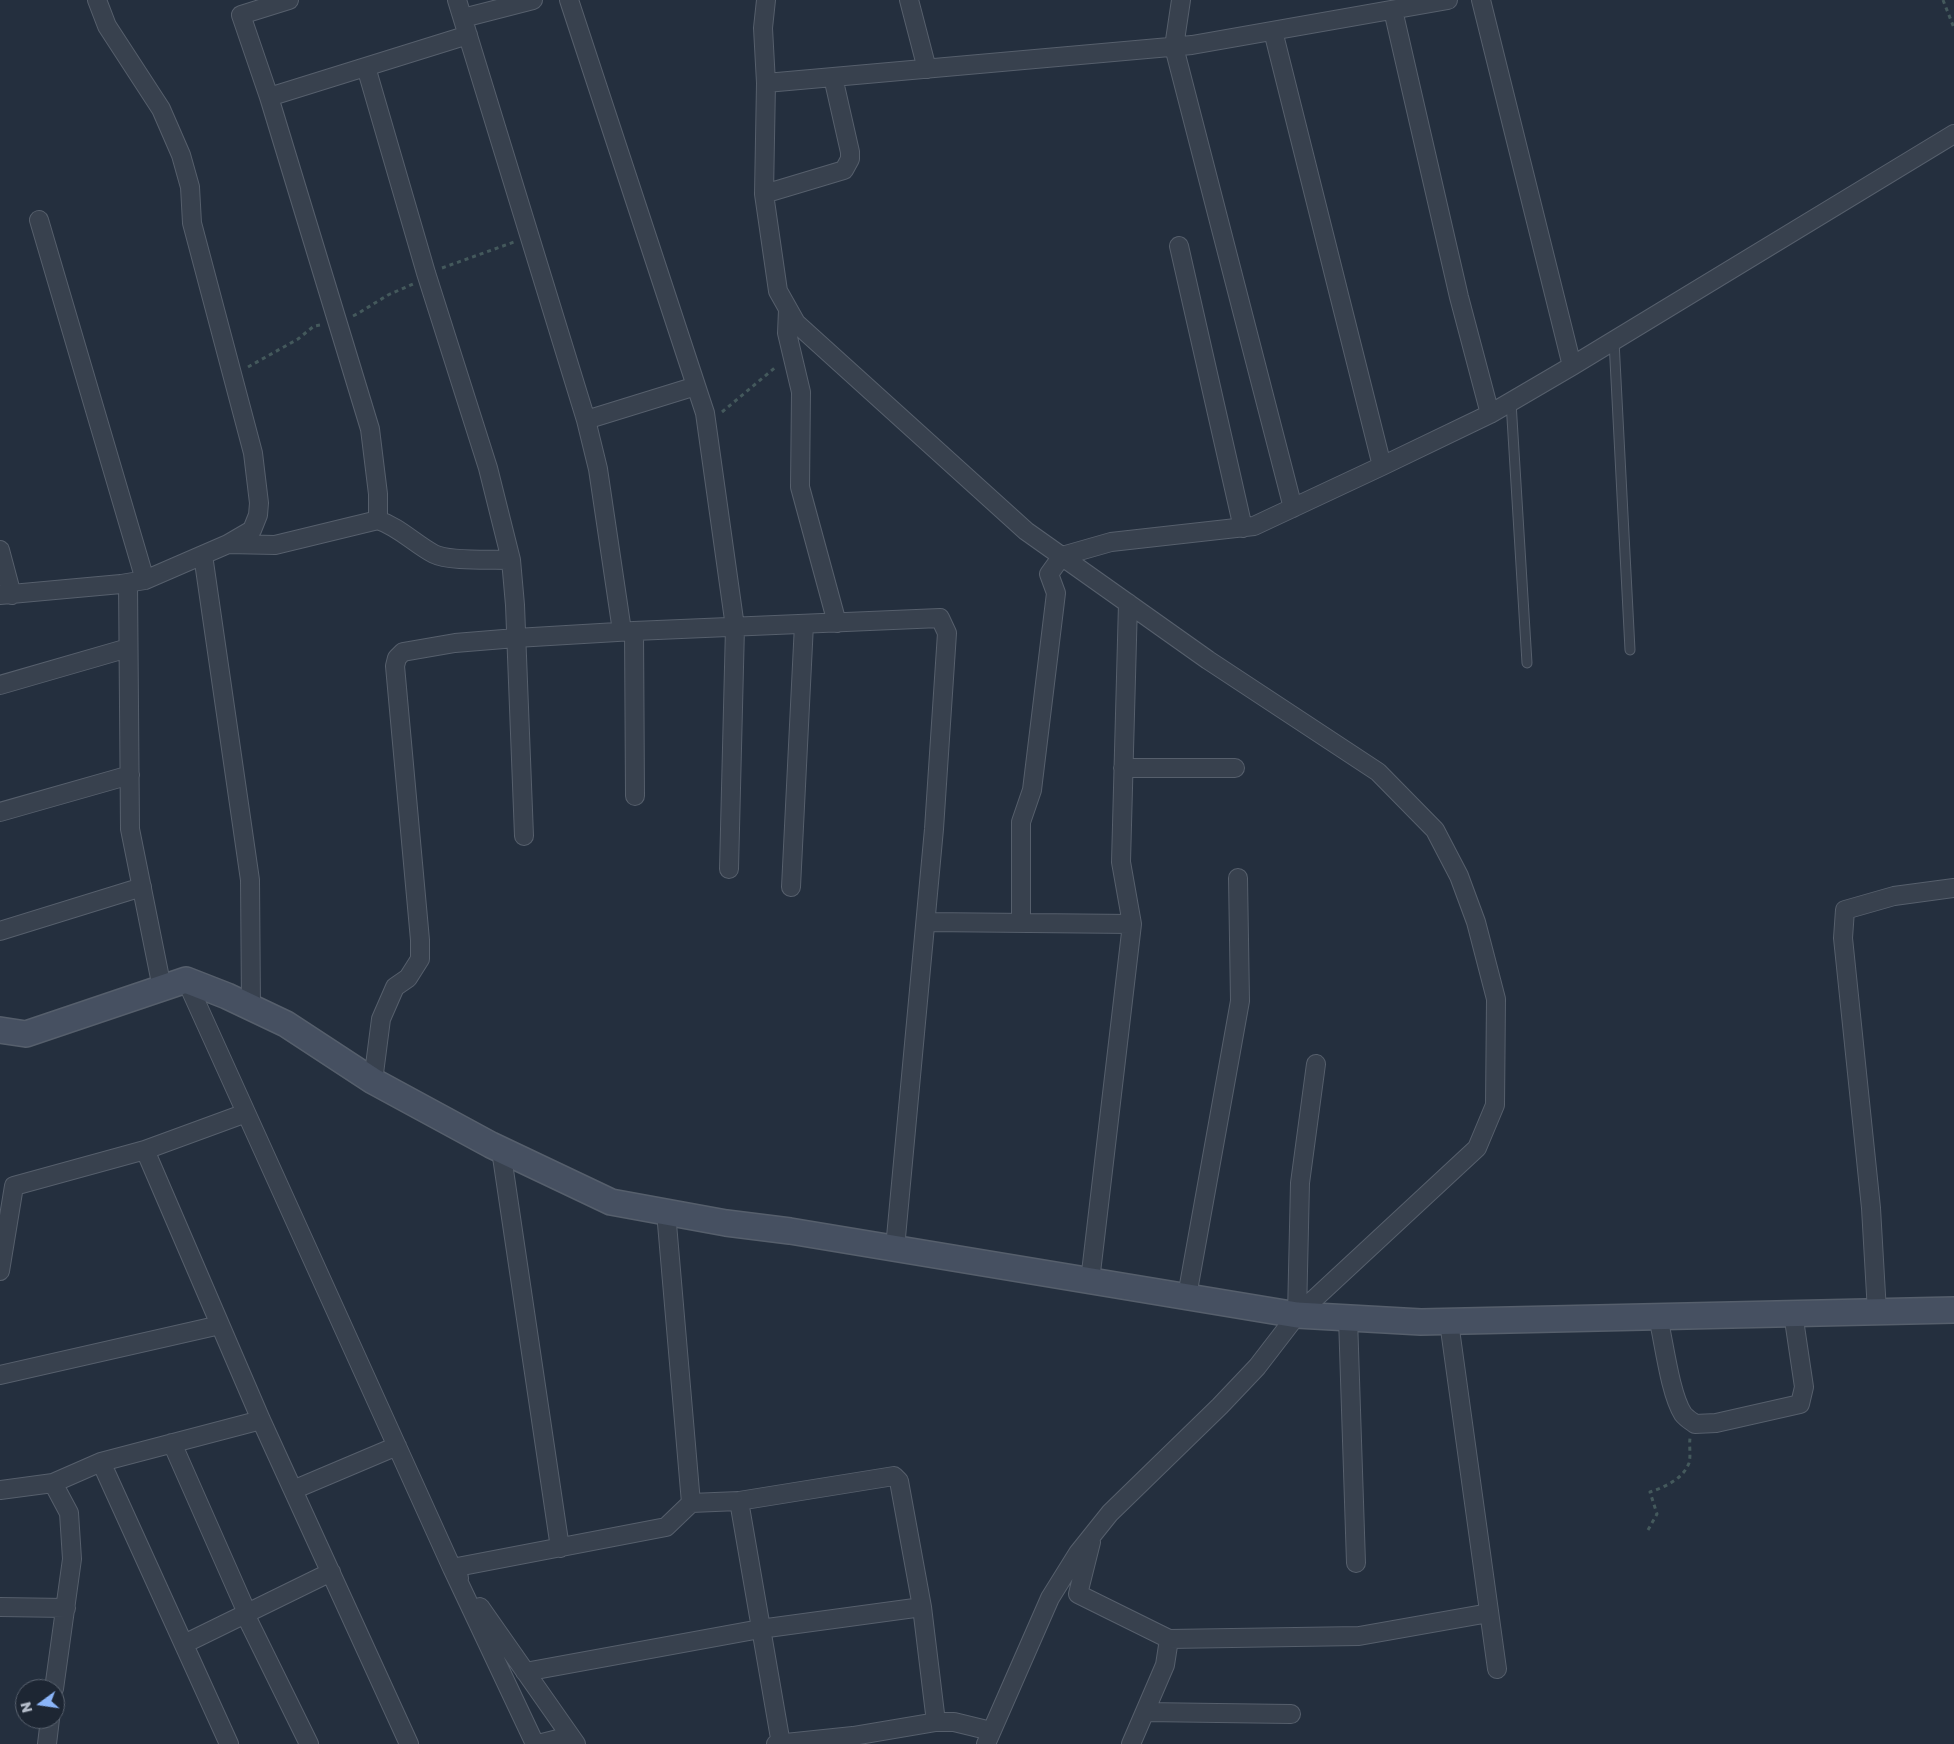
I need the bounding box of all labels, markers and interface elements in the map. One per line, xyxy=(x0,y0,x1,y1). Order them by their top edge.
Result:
north arrow xyxy=(15,1679,65,1729)
text: N xyxy=(16,1700,35,1715)

